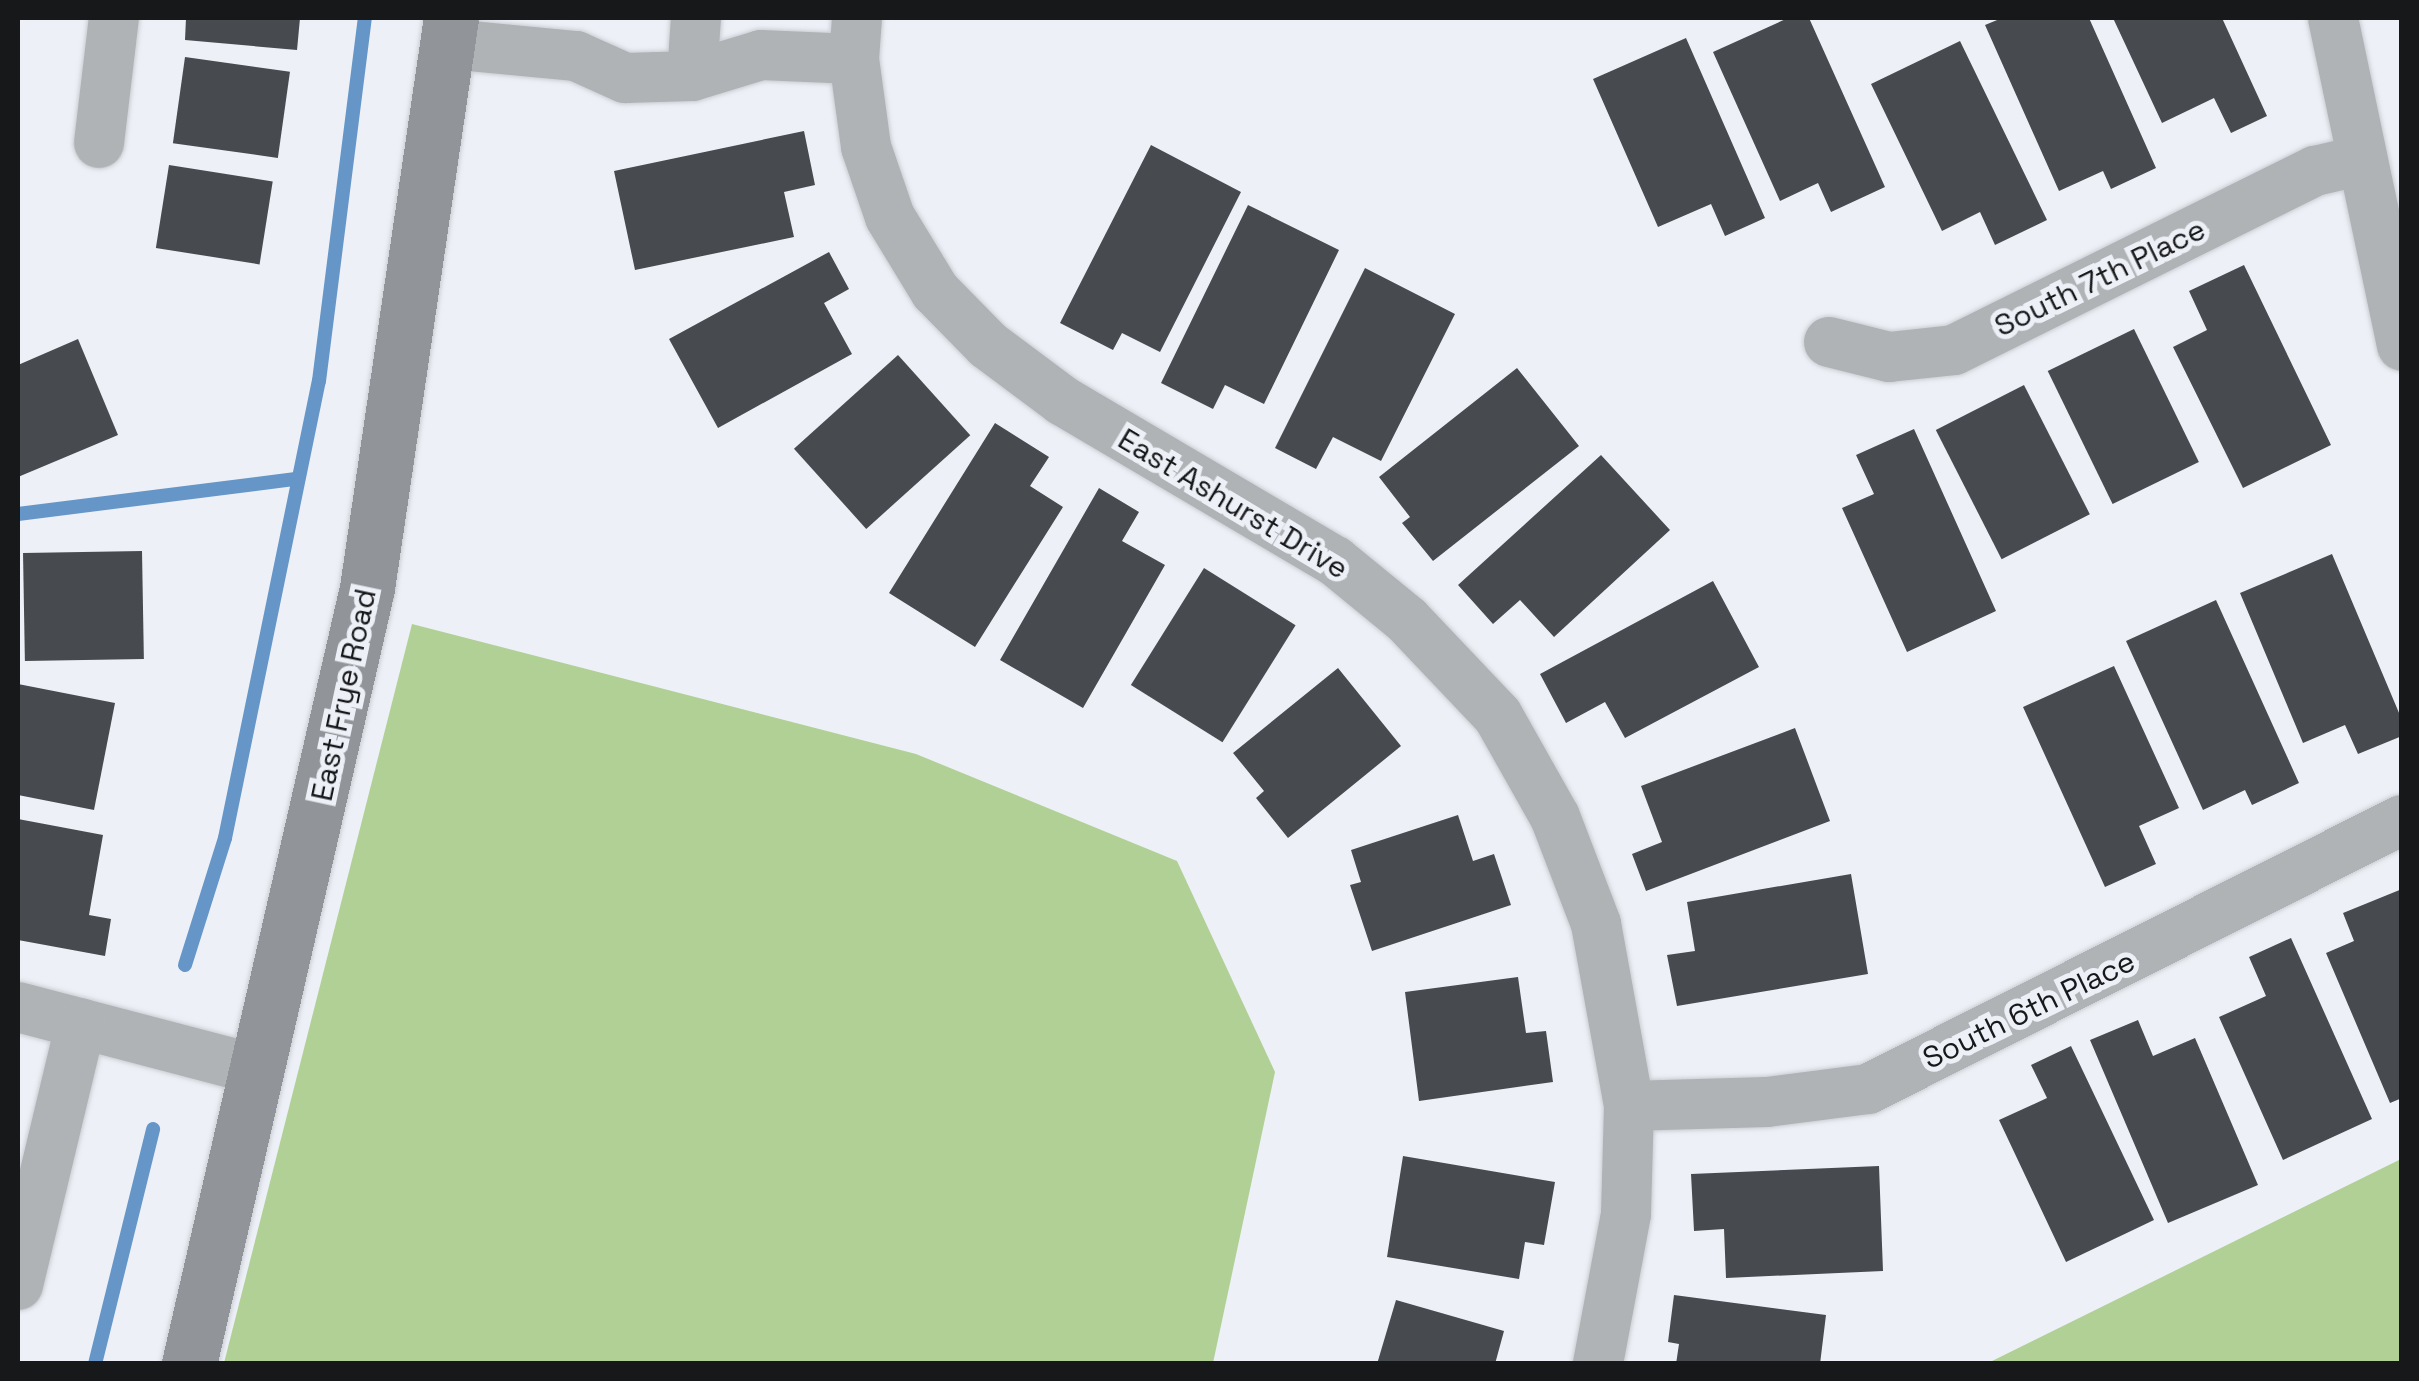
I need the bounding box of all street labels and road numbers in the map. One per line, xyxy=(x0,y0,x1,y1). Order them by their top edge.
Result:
street label: South 7th Place xyxy=(1989,211,2211,345)
street label: East Ashurst Drive xyxy=(1111,421,1355,587)
street label: East Frye Road xyxy=(304,586,384,804)
street label: South 6th Place xyxy=(1917,943,2141,1077)

